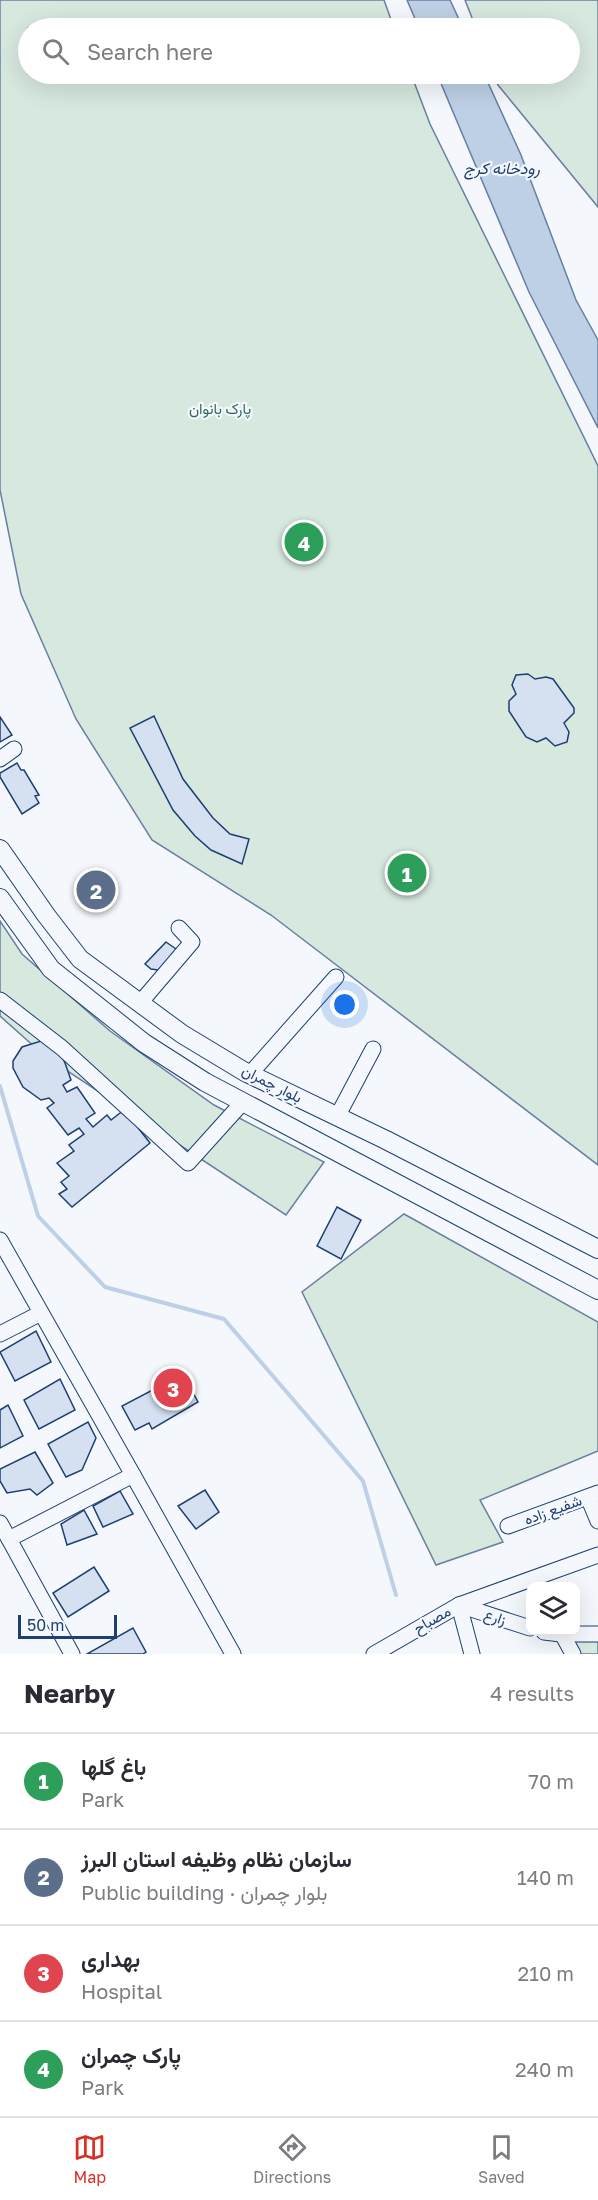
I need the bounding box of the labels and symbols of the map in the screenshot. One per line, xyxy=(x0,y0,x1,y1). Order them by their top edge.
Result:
water label: رودخانه کرج xyxy=(464,158,540,180)
park label: پارک بانوان xyxy=(189,399,251,419)
pin: 4 xyxy=(284,520,324,564)
pin: 1 xyxy=(388,850,426,896)
pin: 2 xyxy=(76,868,116,912)
your location xyxy=(330,990,359,1019)
street label: بلوار چمران xyxy=(238,1060,306,1108)
pin: 3 xyxy=(154,1366,192,1410)
street label: شفیع زاده xyxy=(521,1490,585,1531)
street label: مصباح xyxy=(410,1601,455,1640)
street label: زارع xyxy=(481,1604,509,1631)
scale bar xyxy=(18,1612,117,1640)

